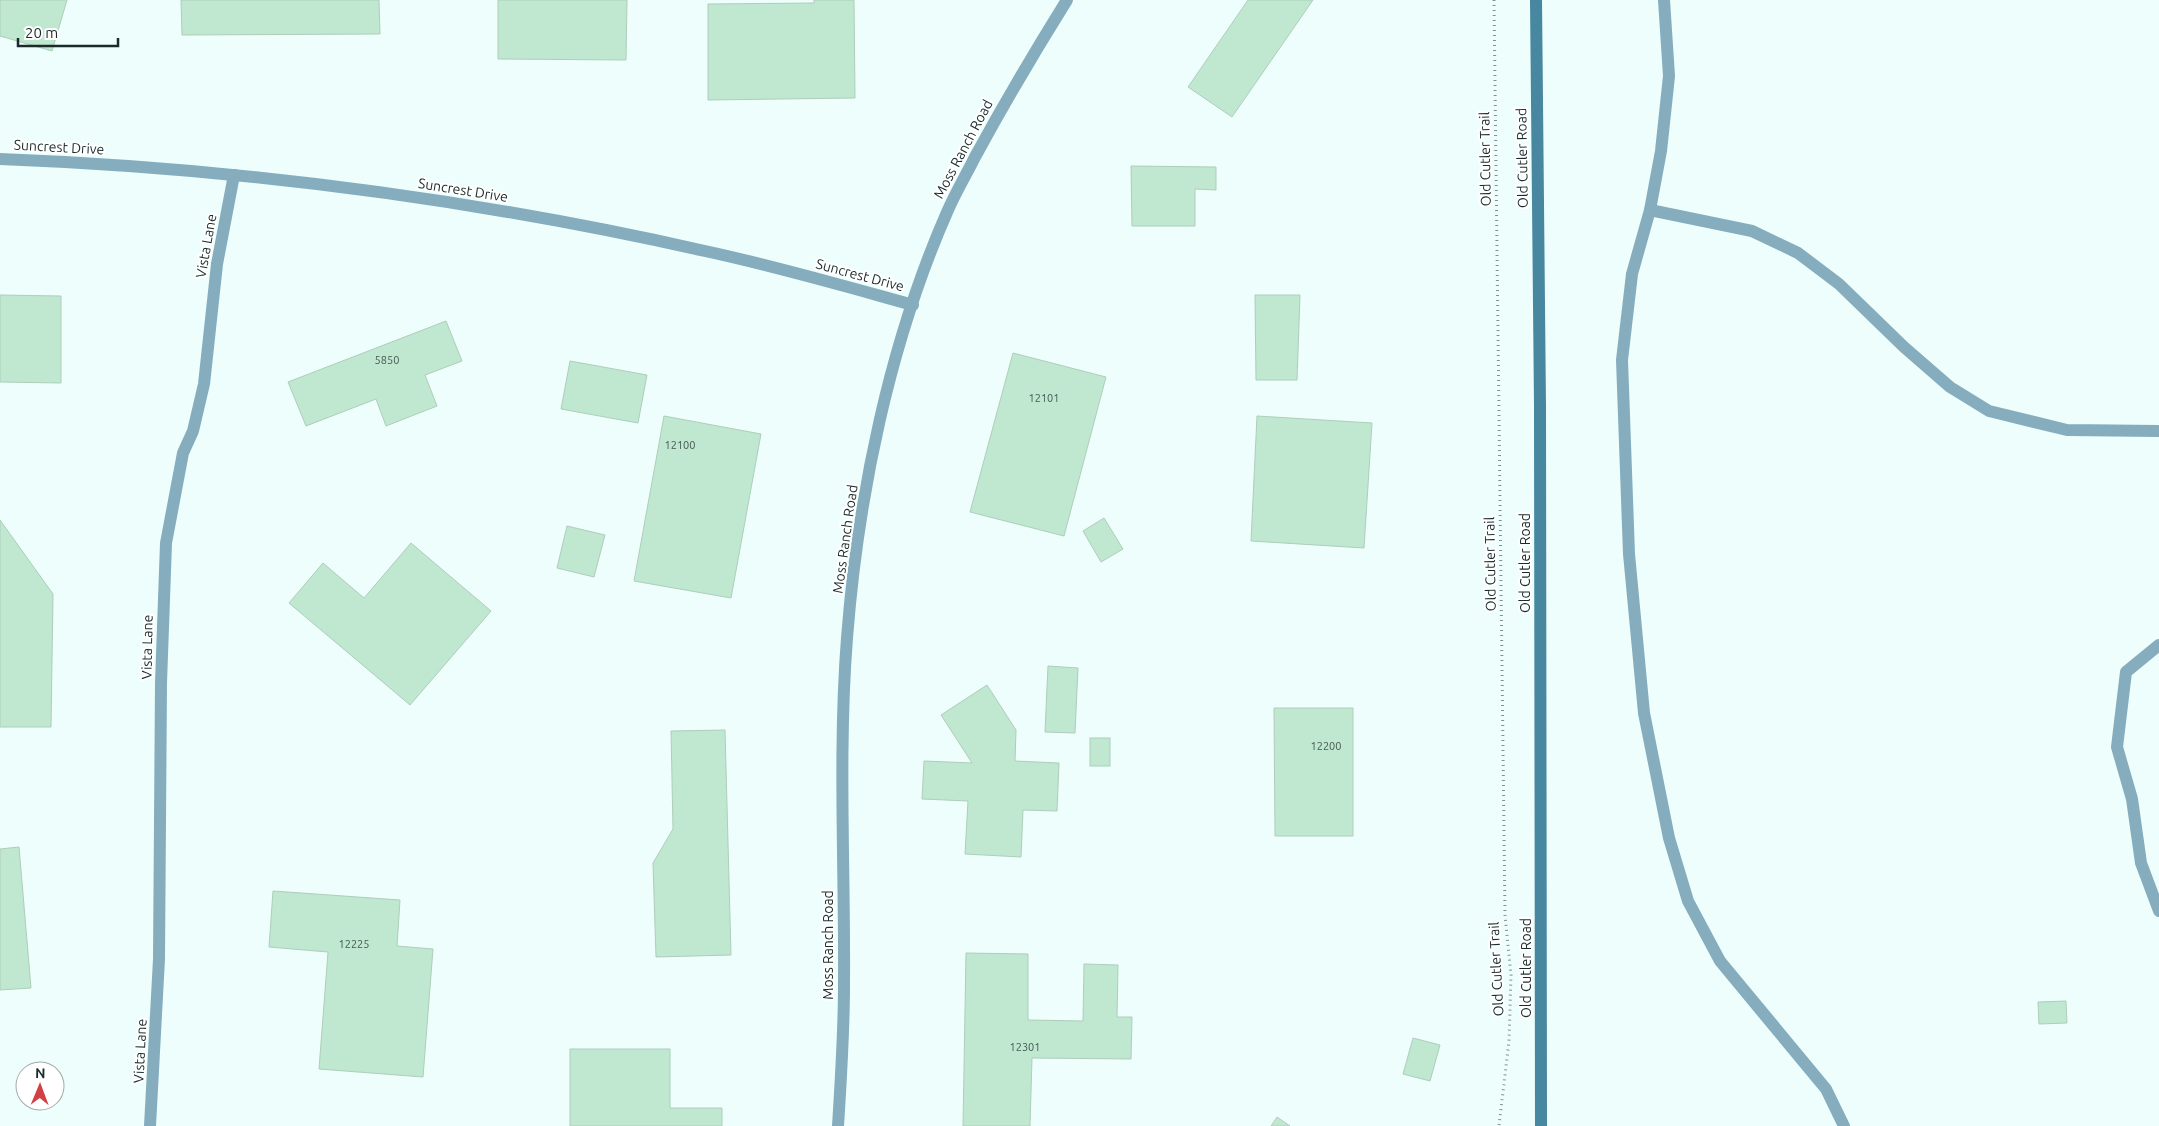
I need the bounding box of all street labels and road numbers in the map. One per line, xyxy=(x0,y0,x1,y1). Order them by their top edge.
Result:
street label: Moss Ranch Road xyxy=(930,97,996,201)
street label: Old Cutler Road xyxy=(1513,108,1531,208)
street label: Old Cutler Trail xyxy=(1476,111,1494,206)
street label: Suncrest Drive xyxy=(13,137,105,157)
street label: Suncrest Drive xyxy=(417,175,509,205)
street label: Vista Lane xyxy=(192,213,220,279)
street label: Suncrest Drive xyxy=(814,256,906,294)
street label: Moss Ranch Road xyxy=(829,484,861,594)
street label: Old Cutler Road xyxy=(1517,513,1533,613)
street label: Old Cutler Trail xyxy=(1481,516,1499,611)
street label: Vista Lane xyxy=(138,614,156,680)
street label: Moss Ranch Road xyxy=(820,890,836,1000)
street label: Old Cutler Road xyxy=(1518,918,1534,1018)
street label: Old Cutler Trail xyxy=(1486,921,1506,1017)
street label: Vista Lane xyxy=(130,1018,150,1084)

